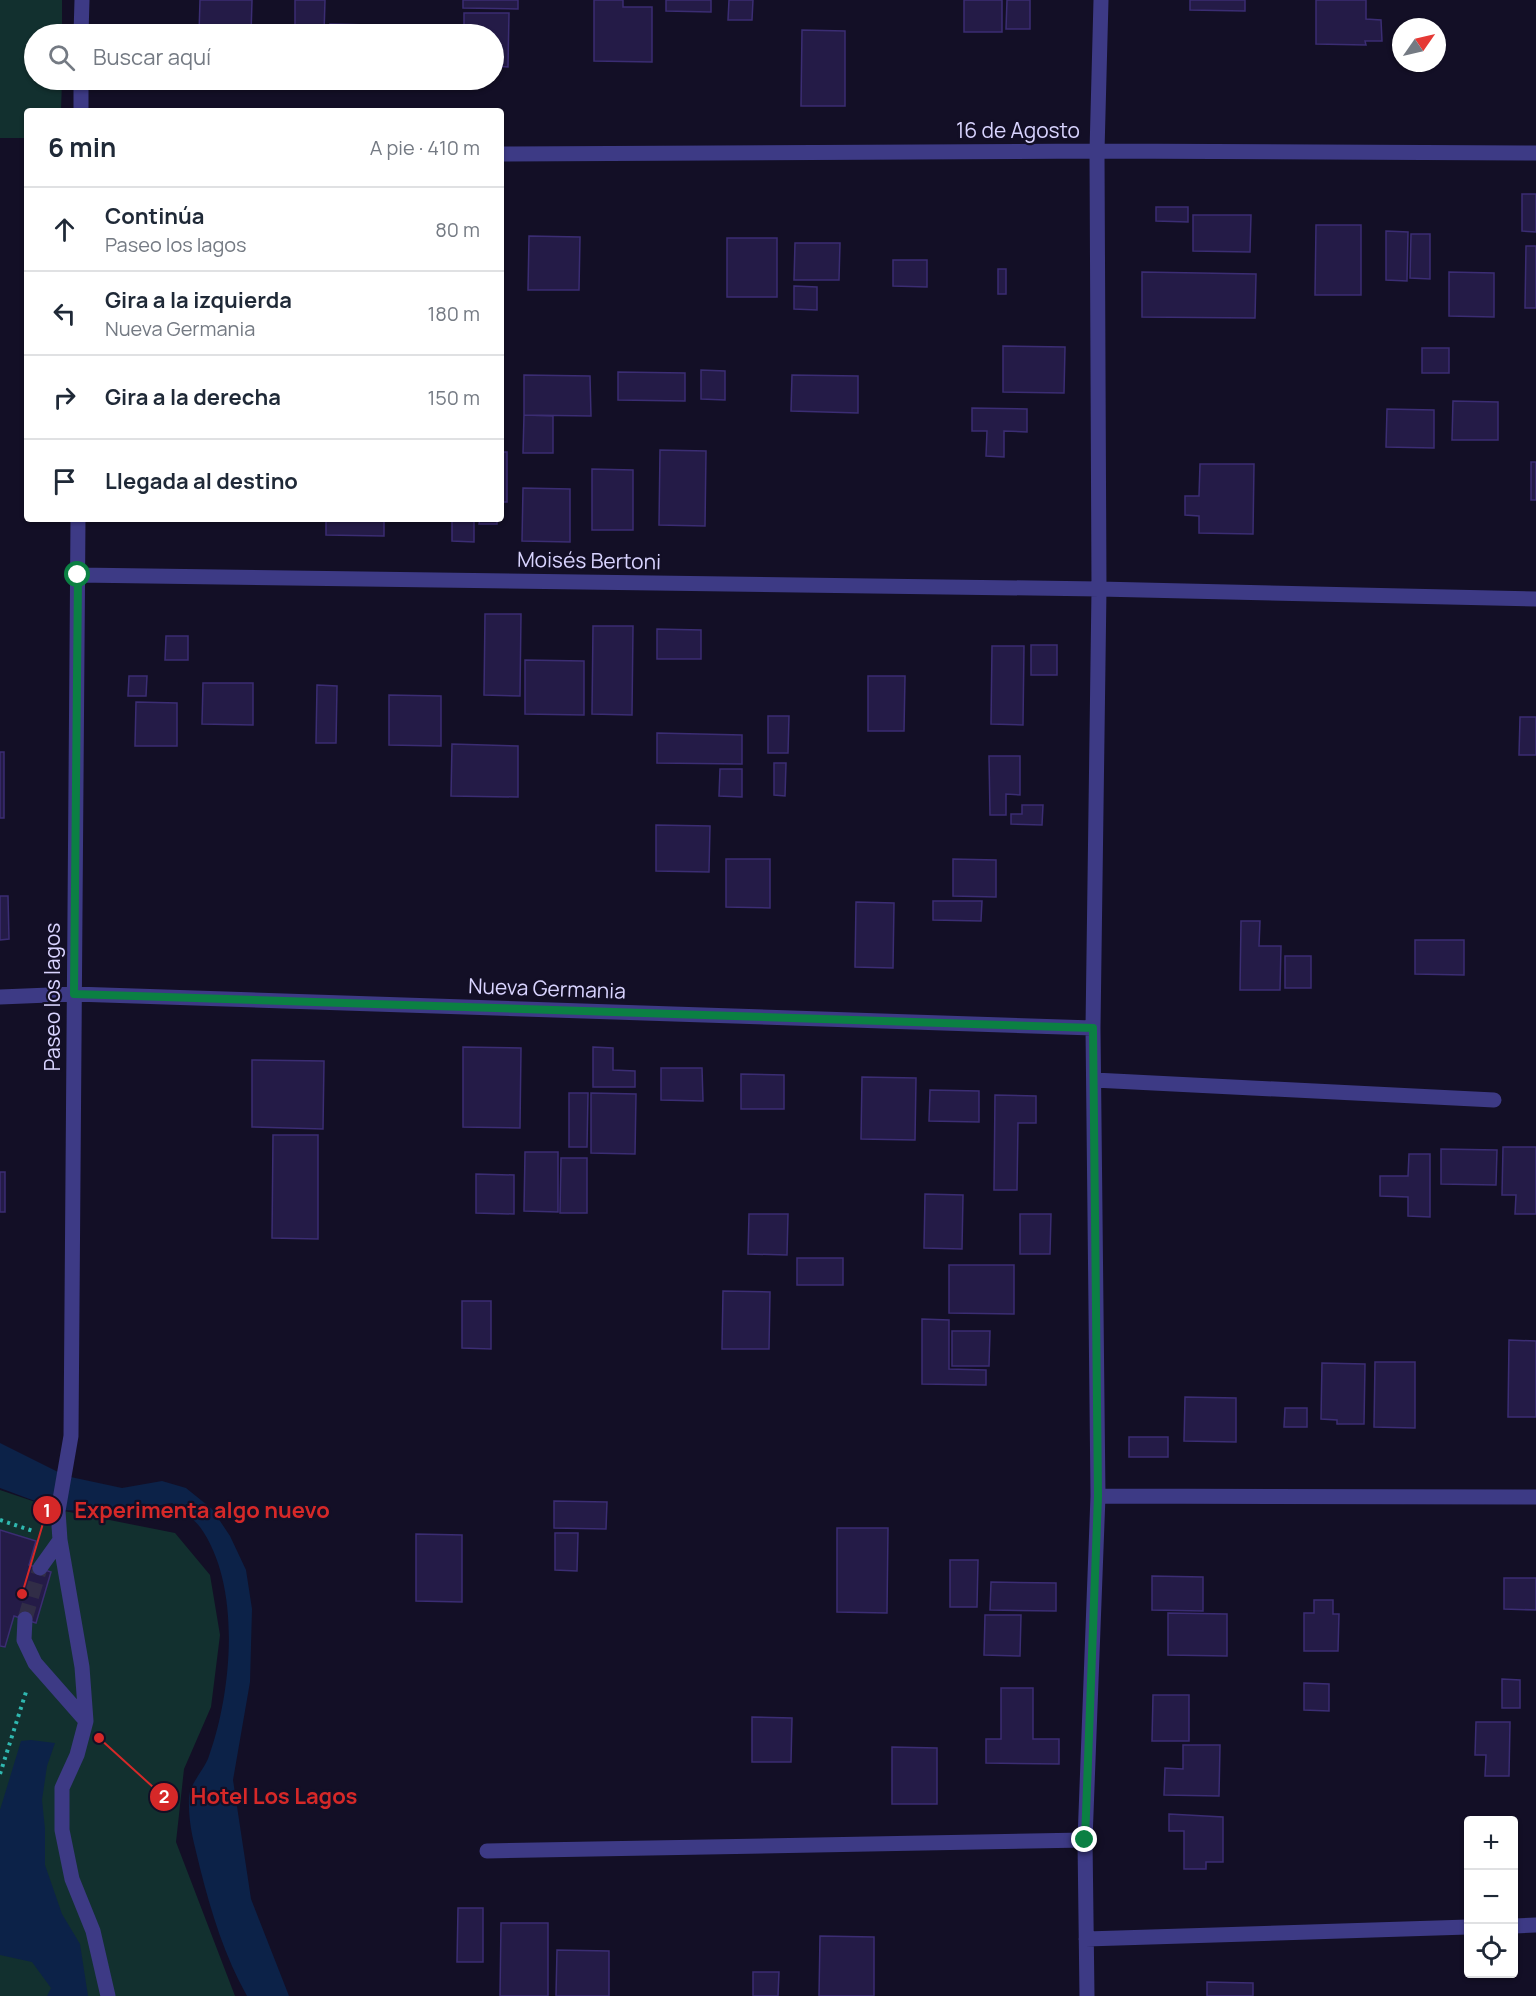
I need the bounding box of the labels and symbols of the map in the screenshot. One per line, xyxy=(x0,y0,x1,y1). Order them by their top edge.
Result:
north arrow xyxy=(1392,18,1446,72)
street label: 16 de Agosto xyxy=(956,116,1080,144)
street label: Moisés Bertoni xyxy=(517,545,661,575)
route start xyxy=(64,561,90,587)
street label: Paseo los lagos xyxy=(38,923,66,1071)
street label: Nueva Germania xyxy=(468,971,626,1005)
callout: Experimenta algo nuevo xyxy=(32,1490,342,1530)
text: Experimenta algo nuevo xyxy=(74,1495,330,1525)
text: 1 xyxy=(43,1498,51,1522)
callout: Hotel Los Lagos xyxy=(149,1777,369,1817)
text: Hotel Los Lagos xyxy=(191,1781,357,1811)
text: 2 xyxy=(159,1784,169,1808)
route end xyxy=(1071,1826,1097,1852)

